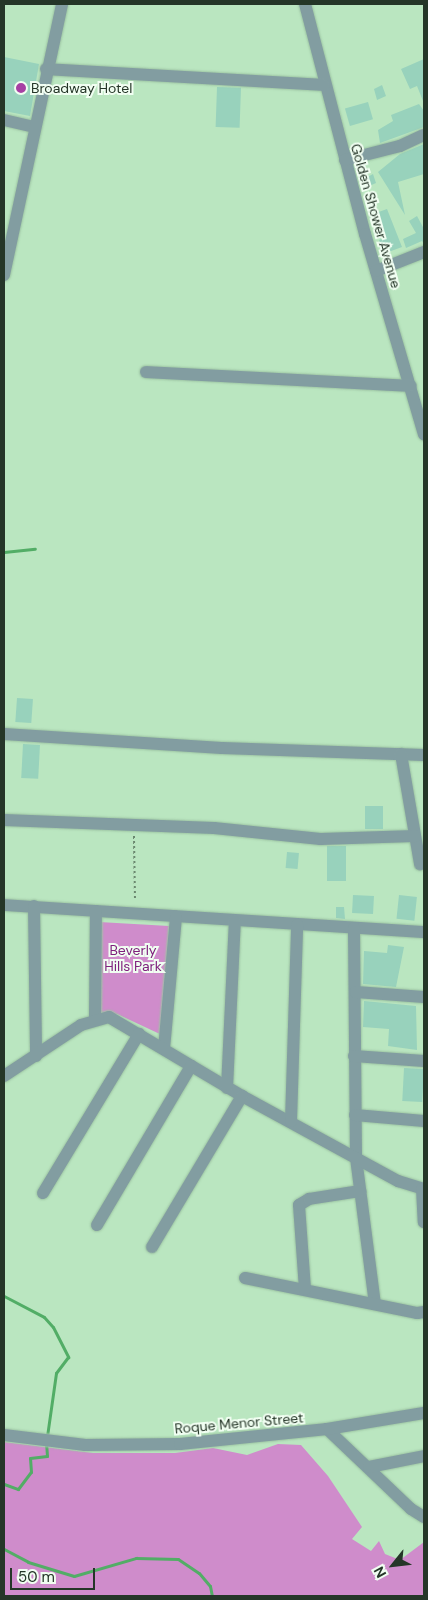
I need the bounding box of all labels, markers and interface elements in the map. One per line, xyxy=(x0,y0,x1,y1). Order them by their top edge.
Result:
place label: Broadway Hotel xyxy=(31,80,132,96)
marker: Broadway Hotel xyxy=(15,82,27,94)
street label: Golden Shower Avenue xyxy=(347,142,405,290)
park label: Beverly Hills Park xyxy=(104,942,162,974)
street label: Roque Menor Street xyxy=(174,1409,304,1437)
north arrow xyxy=(368,1540,418,1590)
scale bar xyxy=(12,1558,98,1590)
text: N xyxy=(370,1563,390,1581)
text: 50 m xyxy=(18,1567,55,1587)

